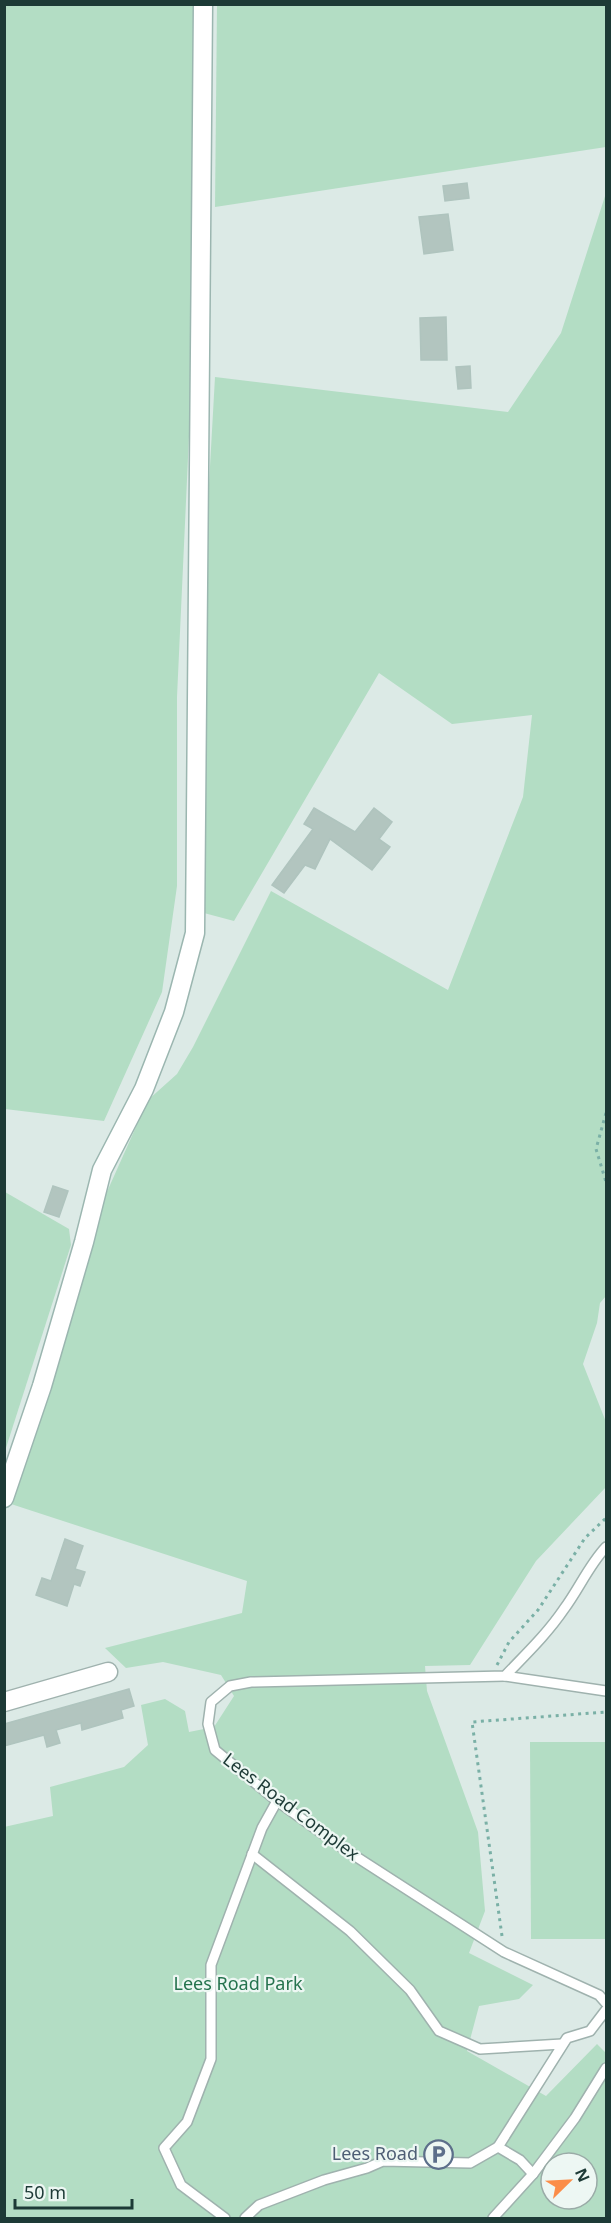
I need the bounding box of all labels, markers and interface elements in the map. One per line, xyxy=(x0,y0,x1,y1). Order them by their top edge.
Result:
street label: Lees Road Complex xyxy=(218,1747,365,1866)
park label: Lees Road Park xyxy=(173,1971,303,1995)
parking icon: Lees Road xyxy=(423,2138,455,2170)
place label: Lees Road xyxy=(332,2141,418,2165)
north arrow xyxy=(539,2151,599,2211)
text: N xyxy=(570,2164,595,2185)
scale bar xyxy=(15,2172,132,2210)
text: 50 m xyxy=(24,2180,66,2204)

